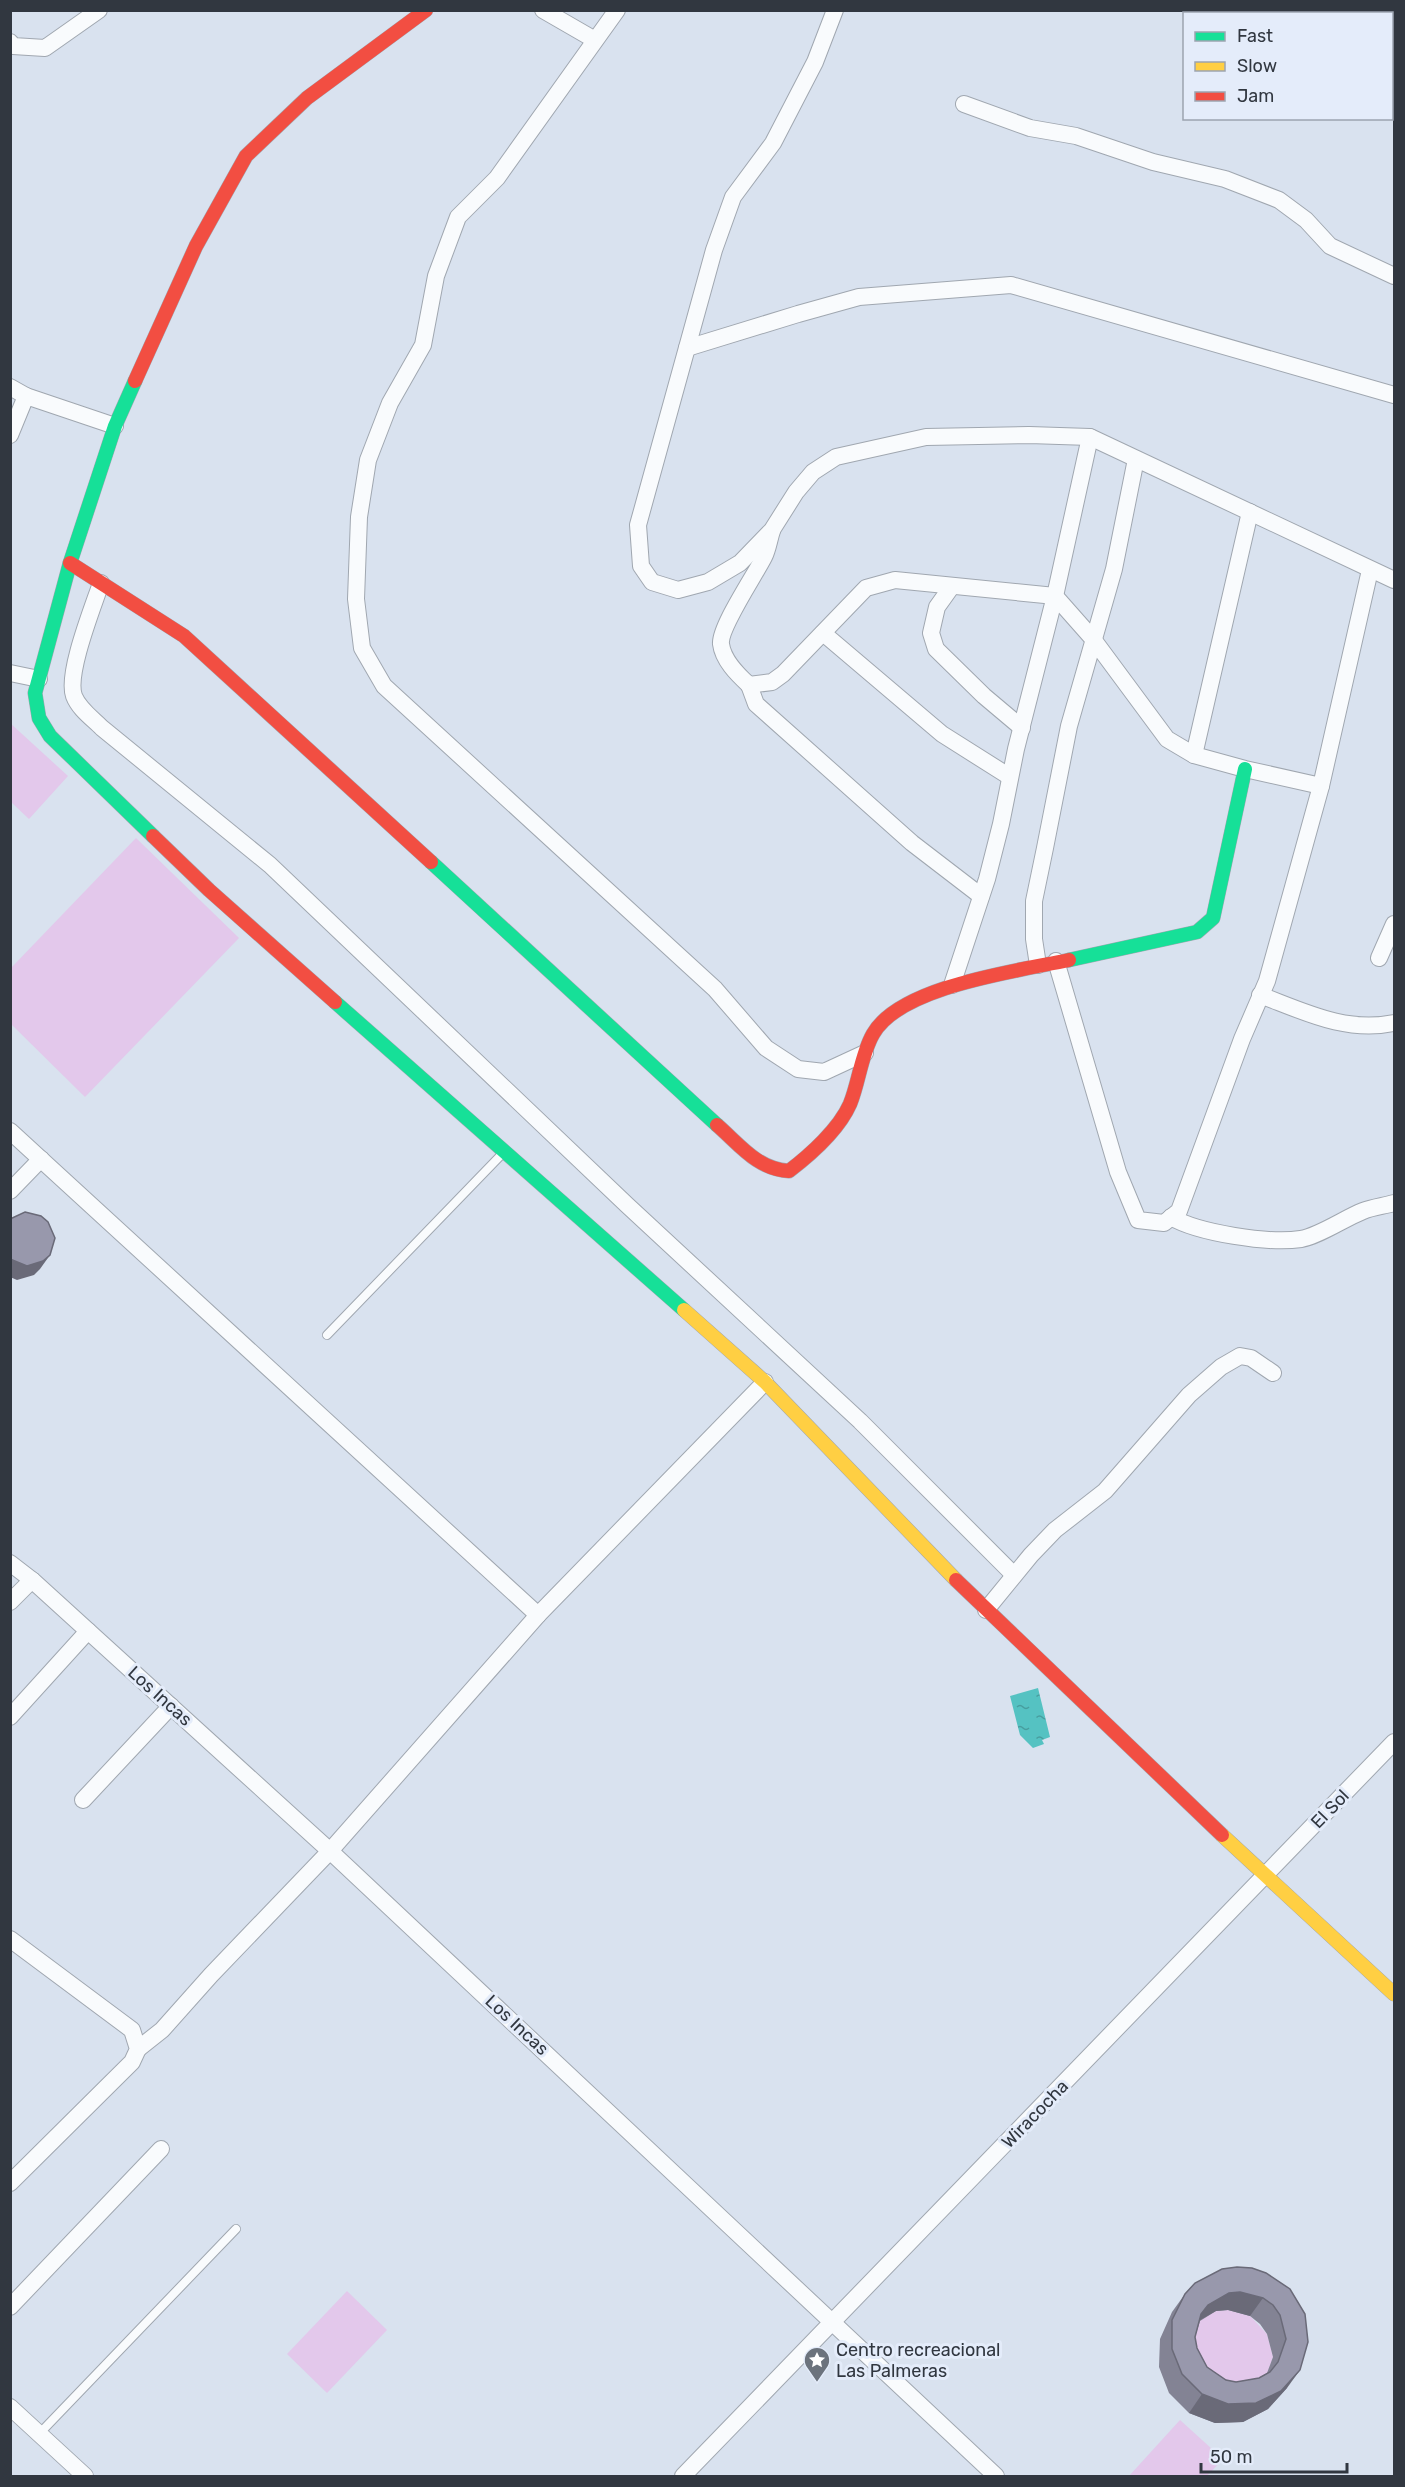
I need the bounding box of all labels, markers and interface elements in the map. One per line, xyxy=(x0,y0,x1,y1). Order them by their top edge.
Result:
legend xyxy=(1183,12,1393,120)
text: Fast xyxy=(1237,25,1273,47)
text: Slow xyxy=(1237,55,1277,77)
text: Jam xyxy=(1237,85,1274,107)
street label: Los Incas xyxy=(123,1661,197,1731)
street label: El Sol xyxy=(1306,1785,1354,1833)
street label: Los Incas xyxy=(481,1990,553,2060)
street label: Wiracocha xyxy=(997,2075,1073,2153)
place label: Centro recreacional Las Palmeras xyxy=(836,2339,1001,2382)
place icon: Centro recreacional Las Palmeras xyxy=(802,2345,832,2383)
scale bar xyxy=(1201,2436,1346,2474)
text: 50 m xyxy=(1210,2446,1253,2468)

